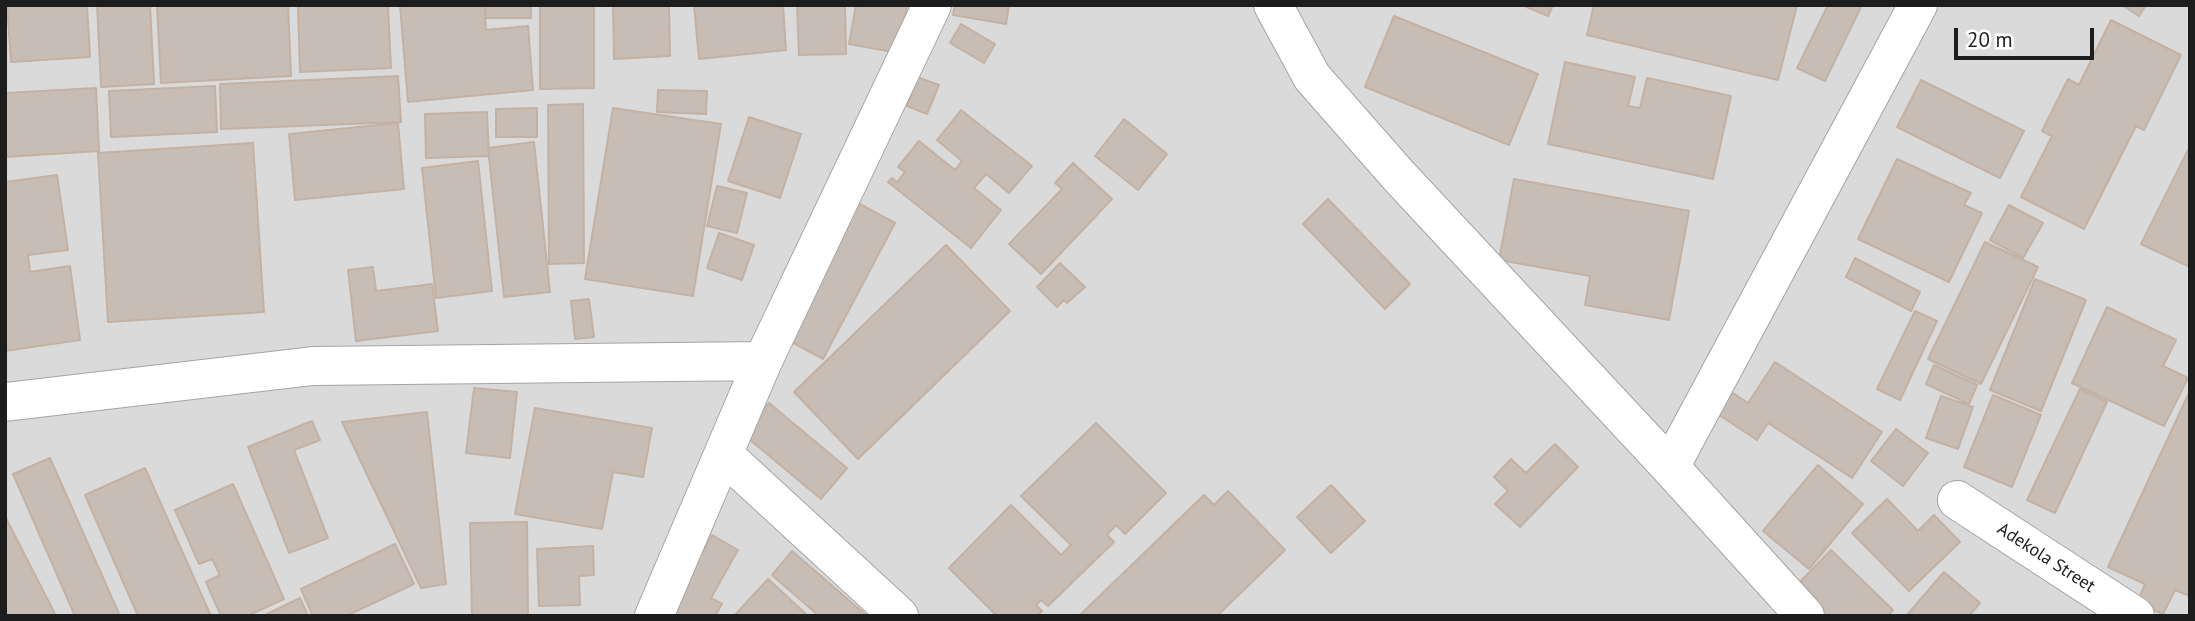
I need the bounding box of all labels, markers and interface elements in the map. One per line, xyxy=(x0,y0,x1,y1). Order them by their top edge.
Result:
scale bar xyxy=(1957,14,2097,58)
text: 20 m xyxy=(1967,26,2013,53)
street label: Adekola Street xyxy=(1993,518,2099,598)

